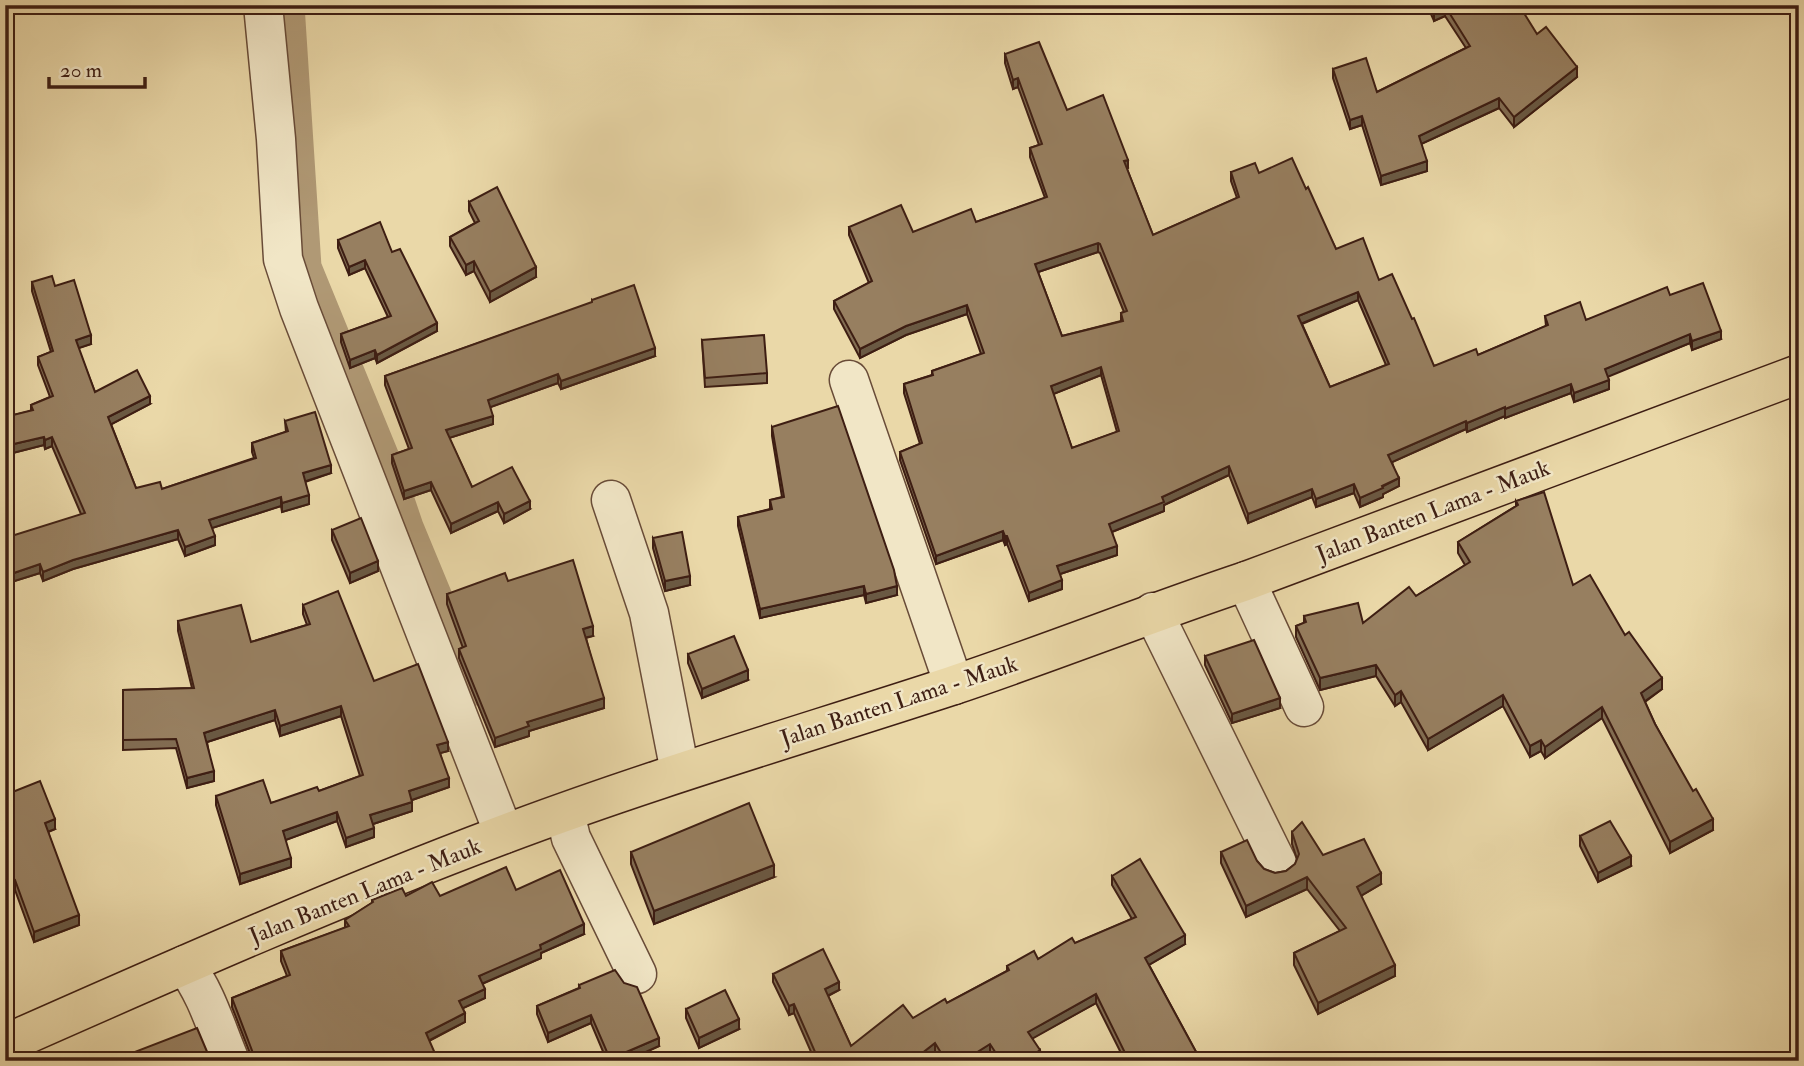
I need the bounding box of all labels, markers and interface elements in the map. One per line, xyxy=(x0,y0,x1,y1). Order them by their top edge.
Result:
scale bar xyxy=(49,46,145,90)
text: 20 m xyxy=(60,57,102,84)
street label: Jalan Banten Lama - Mauk xyxy=(1311,453,1554,569)
street label: Jalan Banten Lama - Mauk xyxy=(776,649,1021,753)
street label: Jalan Banten Lama - Mauk xyxy=(244,831,485,951)

